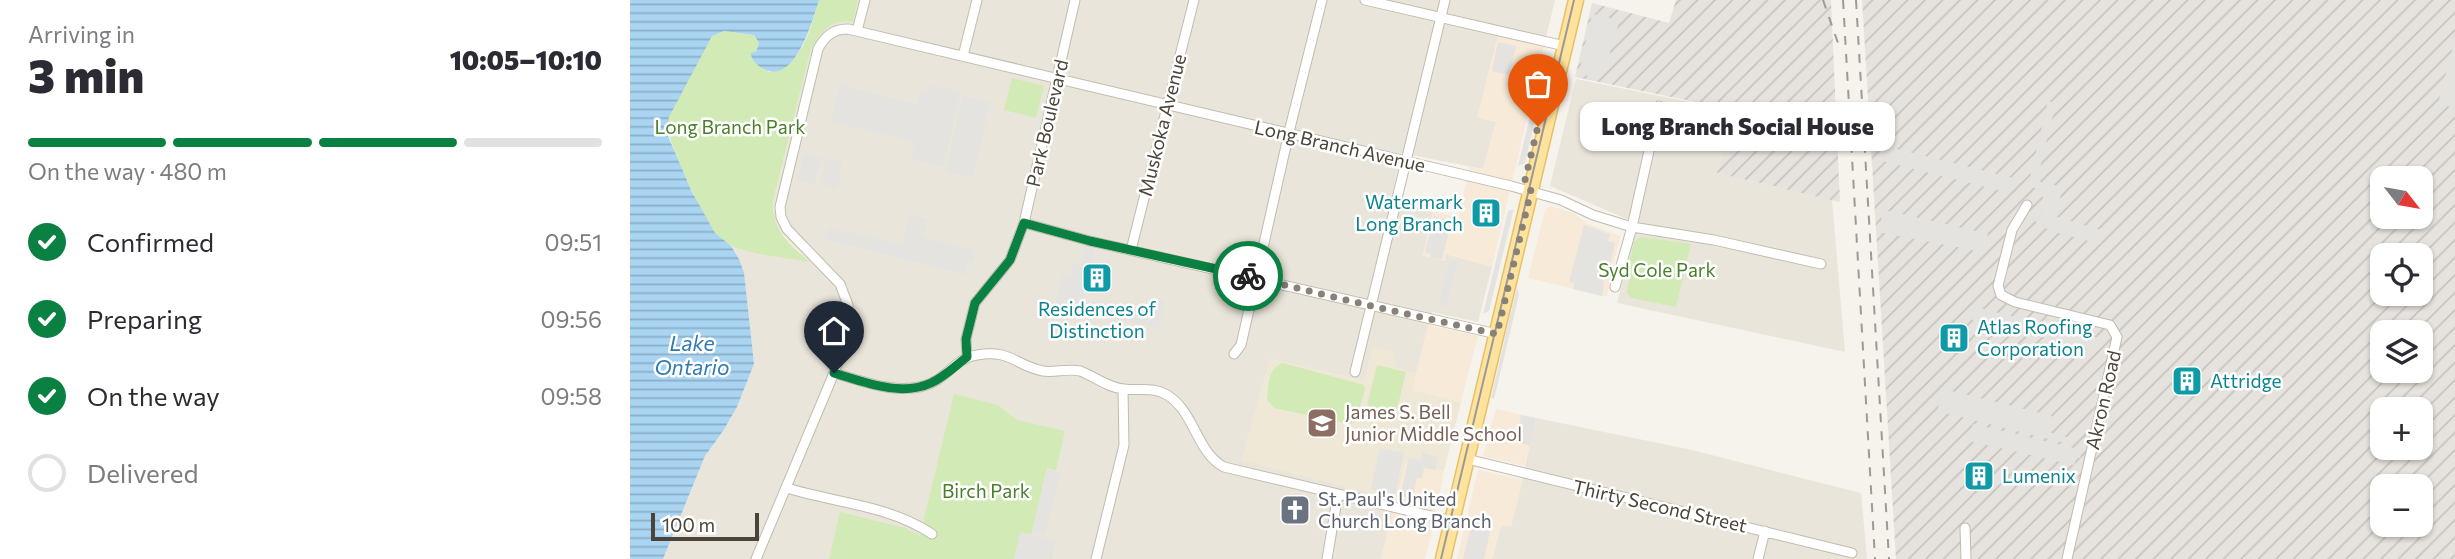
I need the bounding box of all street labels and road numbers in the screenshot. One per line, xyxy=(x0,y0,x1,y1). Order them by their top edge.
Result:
street label: Muskoka Avenue xyxy=(1133,51,1190,198)
street label: Park Boulevard xyxy=(1021,57,1072,189)
street label: Long Branch Avenue xyxy=(1252,115,1428,176)
street label: Akron Road xyxy=(2080,348,2125,452)
street label: Thirty Second Street xyxy=(1571,474,1750,537)

